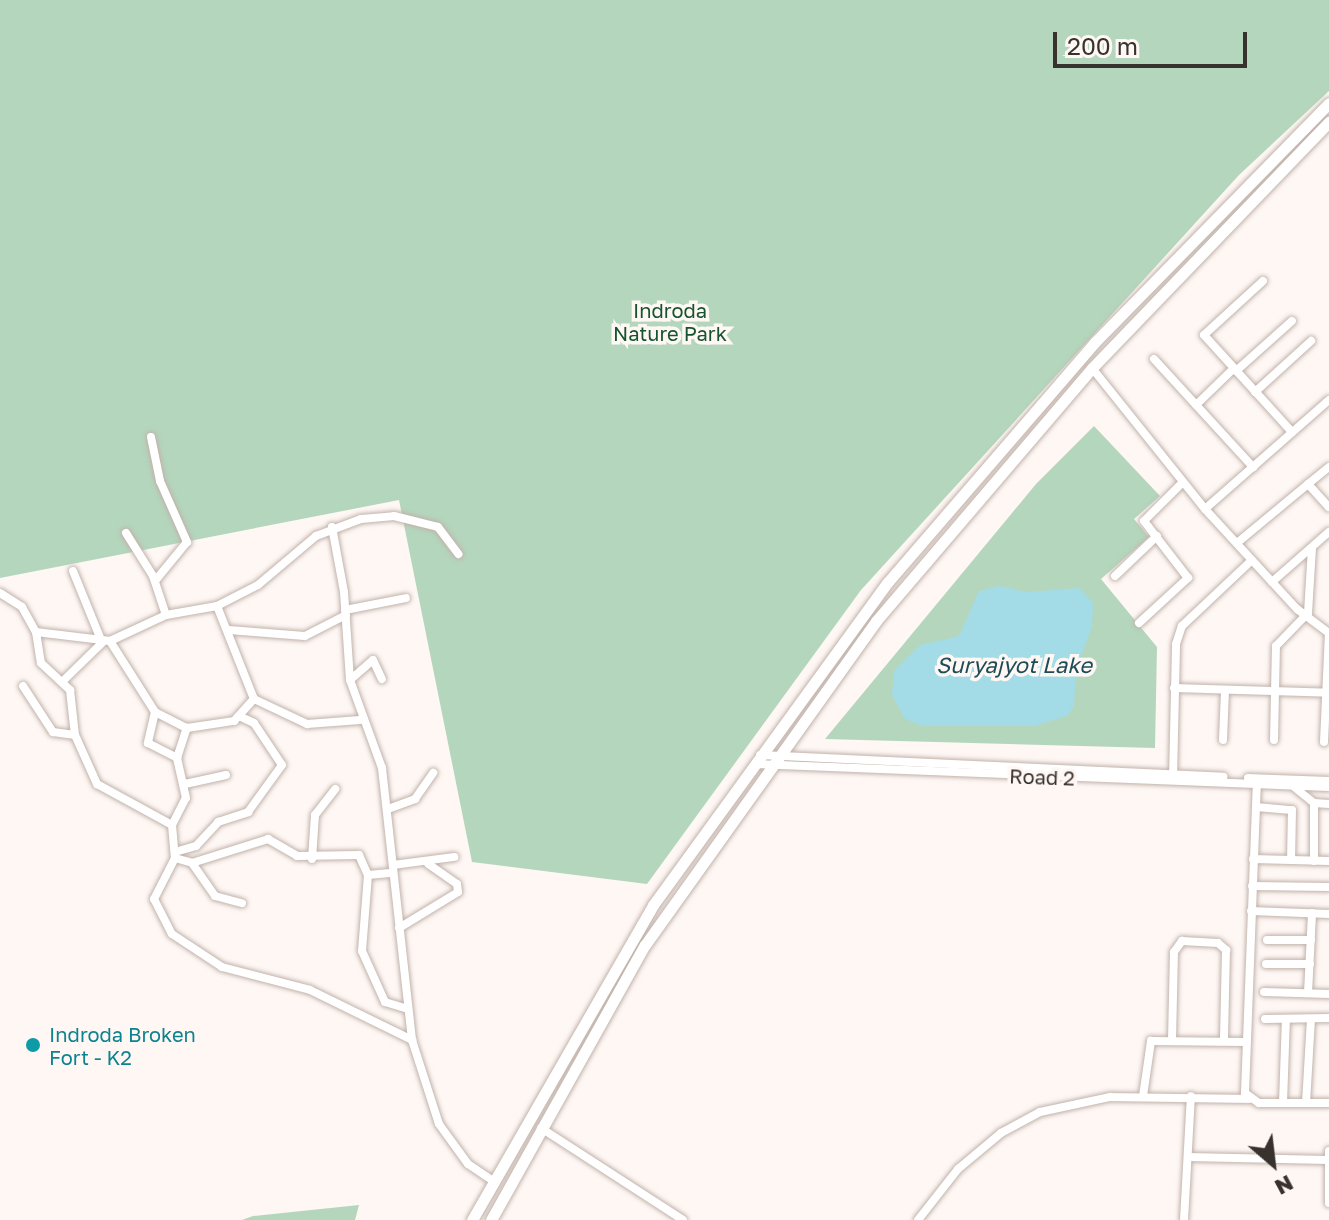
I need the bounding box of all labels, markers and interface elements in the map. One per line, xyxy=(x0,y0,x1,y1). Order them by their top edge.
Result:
scale bar xyxy=(1057,16,1251,66)
text: 200 m xyxy=(1067,31,1138,60)
park label: Indroda Nature Park xyxy=(613,299,727,346)
water label: Suryajyot Lake xyxy=(936,652,1092,678)
street label: Road 2 xyxy=(1009,764,1075,790)
place label: Indroda Broken Fort - K2 xyxy=(49,1022,196,1069)
marker: Indroda Broken Fort - K2 xyxy=(24,1036,42,1054)
north arrow xyxy=(1233,1124,1313,1204)
text: N xyxy=(1271,1170,1298,1201)

